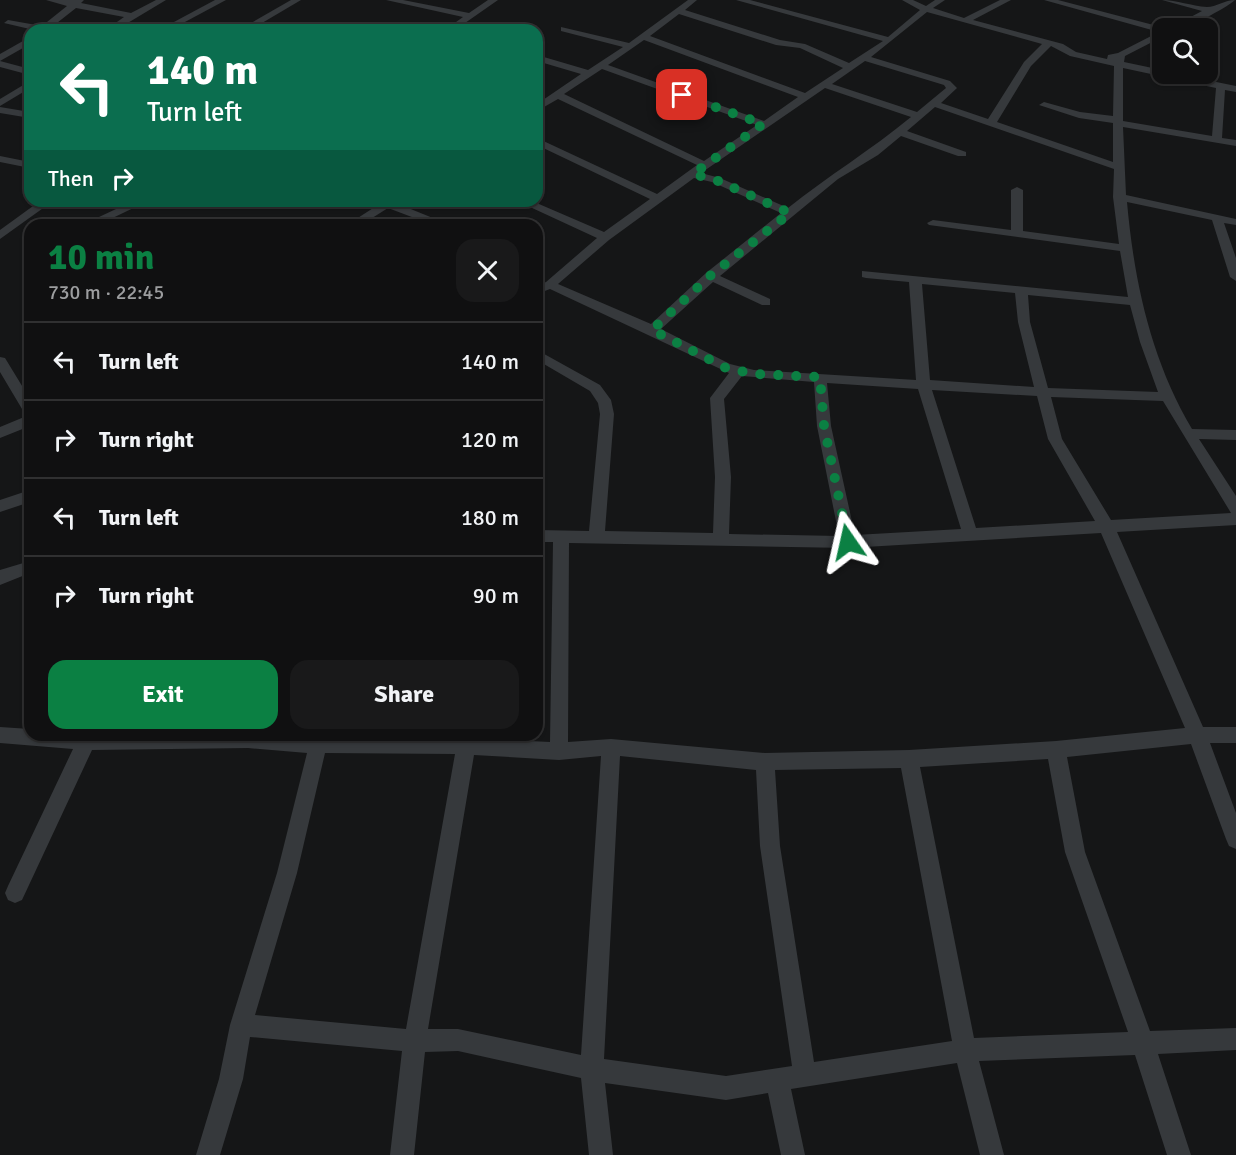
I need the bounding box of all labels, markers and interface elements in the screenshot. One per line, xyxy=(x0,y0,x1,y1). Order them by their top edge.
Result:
map controls xyxy=(1152,18,1218,84)
button: search xyxy=(1152,18,1218,84)
text: 140 m xyxy=(147,45,258,96)
icon: left xyxy=(48,48,126,126)
pin xyxy=(656,69,707,120)
icon: arrive xyxy=(665,78,698,111)
text: Turn left xyxy=(147,96,242,129)
icon: right xyxy=(106,162,139,195)
text: Then xyxy=(48,165,94,192)
text: 10 min xyxy=(48,235,154,280)
button: close xyxy=(456,239,519,302)
text: 730 m · 22:45 xyxy=(48,280,164,305)
icon: left xyxy=(48,345,81,378)
text: Turn left xyxy=(99,348,179,375)
text: 140 m xyxy=(461,348,519,375)
icon: right xyxy=(48,423,81,456)
text: Turn right xyxy=(99,426,194,453)
text: 120 m xyxy=(461,426,519,453)
icon: left xyxy=(48,501,81,534)
text: Turn left xyxy=(99,504,179,531)
text: 180 m xyxy=(461,504,519,531)
position arrow xyxy=(816,510,880,574)
icon: right xyxy=(48,579,81,612)
text: Turn right xyxy=(99,582,194,609)
text: 90 m xyxy=(473,582,519,609)
button: Exit xyxy=(48,660,278,729)
button: Share xyxy=(290,660,519,729)

